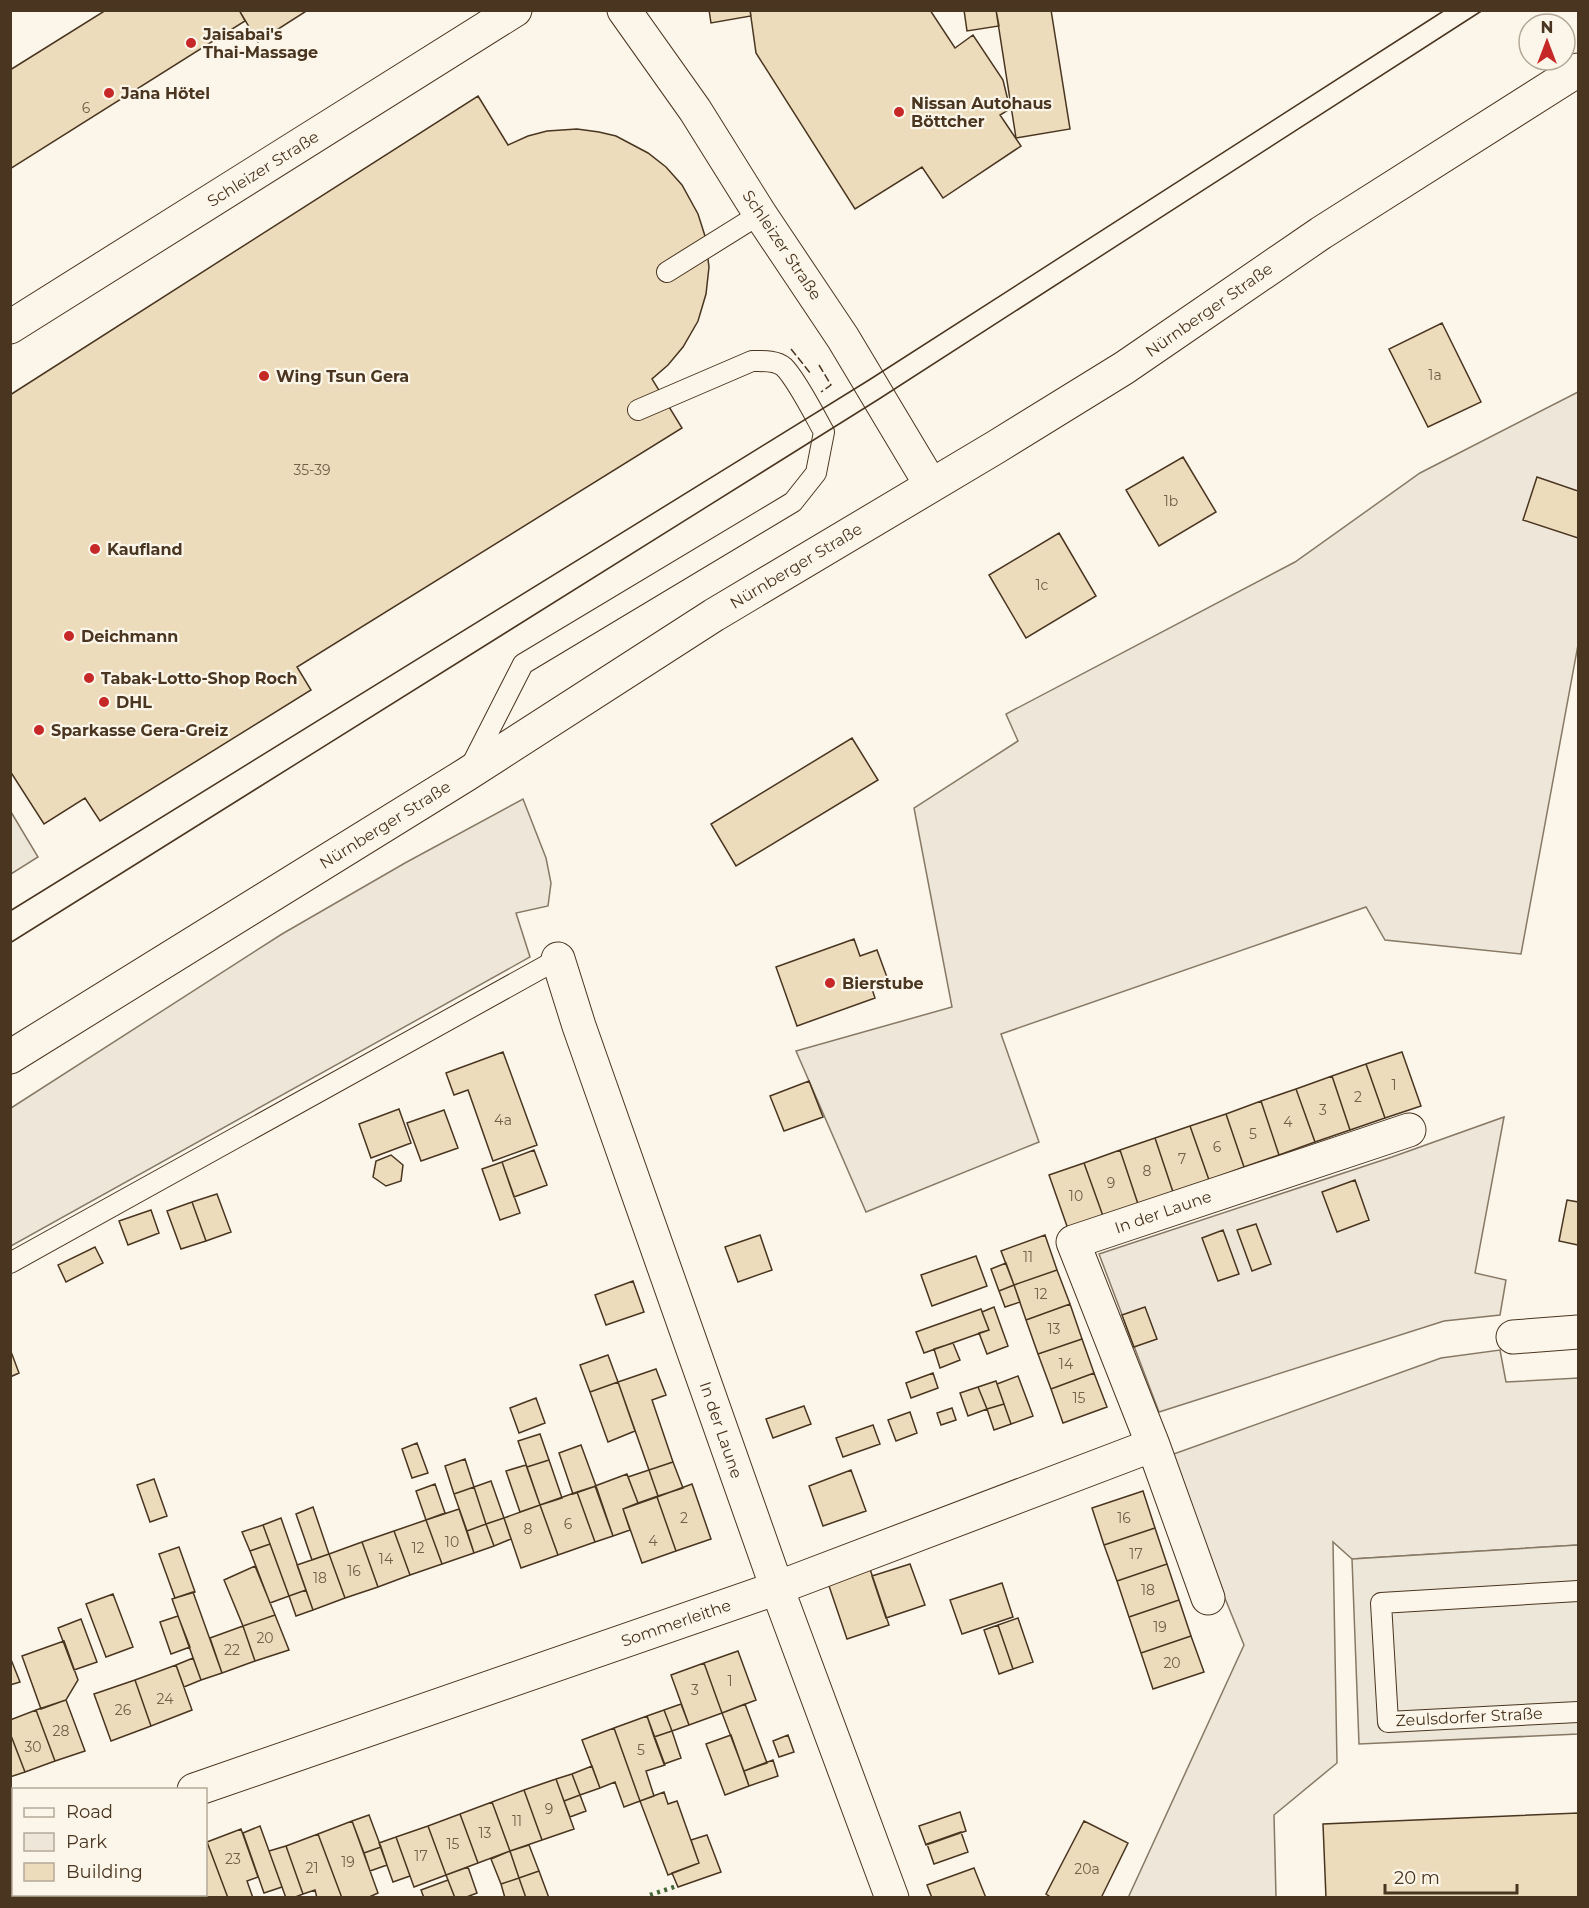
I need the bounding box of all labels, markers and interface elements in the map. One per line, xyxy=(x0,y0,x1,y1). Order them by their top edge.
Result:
north arrow xyxy=(1517,12,1577,72)
text: N xyxy=(1541,18,1553,37)
place label: Jaisabai's Thai-Massage xyxy=(202,25,318,62)
marker: Jaisabai's Thai-Massage xyxy=(184,36,198,50)
place label: Jana Hötel xyxy=(120,84,210,103)
marker: Jana Hötel xyxy=(102,86,116,100)
place label: Nissan Autohaus Böttcher xyxy=(911,94,1052,131)
house number: 6 xyxy=(82,99,91,117)
marker: Nissan Autohaus Böttcher xyxy=(892,105,906,119)
street label: Schleizer Straße xyxy=(204,127,322,211)
street label: Schleizer Straße xyxy=(738,187,826,303)
street label: Nürnberger Straße xyxy=(1142,259,1276,361)
house number: 1a xyxy=(1428,366,1442,384)
place label: Wing Tsun Gera xyxy=(276,367,409,386)
marker: Wing Tsun Gera xyxy=(257,369,271,383)
house number: 35-39 xyxy=(293,461,331,479)
house number: 1b xyxy=(1164,492,1178,510)
street label: Nürnberger Straße xyxy=(727,519,865,613)
place label: Kaufland xyxy=(107,540,183,559)
marker: Kaufland xyxy=(88,542,102,556)
house number: 1c xyxy=(1036,576,1049,594)
place label: Deichmann xyxy=(81,627,178,646)
marker: Deichmann xyxy=(62,629,76,643)
place label: Tabak-Lotto-Shop Roch xyxy=(101,669,298,688)
marker: Tabak-Lotto-Shop Roch xyxy=(82,671,96,685)
place label: DHL xyxy=(116,693,152,712)
marker: DHL xyxy=(97,695,111,709)
place label: Sparkasse Gera-Greiz xyxy=(51,721,228,740)
marker: Sparkasse Gera-Greiz xyxy=(32,723,46,737)
street label: Nürnberger Straße xyxy=(316,777,454,873)
place label: Bierstube xyxy=(842,974,924,993)
marker: Bierstube xyxy=(823,976,837,990)
house number: 1 xyxy=(1391,1076,1397,1094)
house number: 2 xyxy=(1354,1088,1362,1106)
house number: 3 xyxy=(1319,1101,1327,1119)
house number: 4a xyxy=(494,1111,512,1129)
house number: 4 xyxy=(1283,1113,1293,1131)
house number: 5 xyxy=(1249,1125,1257,1143)
house number: 6 xyxy=(1213,1138,1222,1156)
house number: 7 xyxy=(1178,1150,1186,1168)
house number: 8 xyxy=(1143,1162,1152,1180)
house number: 9 xyxy=(1107,1174,1115,1192)
house number: 10 xyxy=(1069,1187,1083,1205)
street label: In der Laune xyxy=(1112,1187,1214,1237)
house number: 11 xyxy=(1023,1248,1033,1266)
house number: 12 xyxy=(1034,1285,1048,1303)
house number: 13 xyxy=(1048,1320,1061,1338)
house number: 14 xyxy=(1059,1355,1074,1373)
street label: In der Laune xyxy=(696,1379,746,1481)
house number: 15 xyxy=(1073,1389,1086,1407)
house number: 2 xyxy=(680,1509,688,1527)
house number: 16 xyxy=(1117,1509,1131,1527)
house number: 6 xyxy=(564,1515,573,1533)
house number: 8 xyxy=(524,1520,533,1538)
house number: 4 xyxy=(648,1532,658,1550)
house number: 10 xyxy=(445,1533,459,1551)
house number: 12 xyxy=(411,1539,425,1557)
house number: 17 xyxy=(1129,1545,1143,1563)
house number: 14 xyxy=(379,1550,394,1568)
house number: 16 xyxy=(347,1562,361,1580)
house number: 18 xyxy=(313,1569,327,1587)
house number: 18 xyxy=(1141,1581,1155,1599)
street label: Sommerleithe xyxy=(619,1595,733,1651)
house number: 19 xyxy=(1153,1618,1167,1636)
house number: 20 xyxy=(256,1629,274,1647)
house number: 22 xyxy=(224,1641,240,1659)
house number: 20 xyxy=(1163,1654,1181,1672)
house number: 1 xyxy=(727,1672,733,1690)
house number: 3 xyxy=(691,1681,699,1699)
house number: 24 xyxy=(157,1690,174,1708)
house number: 26 xyxy=(115,1701,132,1719)
street label: Zeulsdorfer Straße xyxy=(1395,1704,1543,1730)
house number: 28 xyxy=(53,1722,70,1740)
house number: 30 xyxy=(24,1738,42,1756)
house number: 5 xyxy=(637,1741,645,1759)
legend xyxy=(12,1788,207,1896)
house number: 9 xyxy=(545,1800,553,1818)
text: Road xyxy=(66,1801,113,1823)
house number: 11 xyxy=(512,1812,522,1830)
house number: 13 xyxy=(479,1824,492,1842)
text: Park xyxy=(66,1831,107,1853)
house number: 15 xyxy=(447,1835,460,1853)
house number: 17 xyxy=(414,1847,428,1865)
house number: 23 xyxy=(225,1850,241,1868)
house number: 19 xyxy=(341,1853,355,1871)
scale bar xyxy=(1385,1857,1517,1895)
house number: 21 xyxy=(305,1859,319,1877)
house number: 20a xyxy=(1074,1860,1100,1878)
text: Building xyxy=(66,1861,143,1883)
text: 20 m xyxy=(1394,1867,1440,1889)

